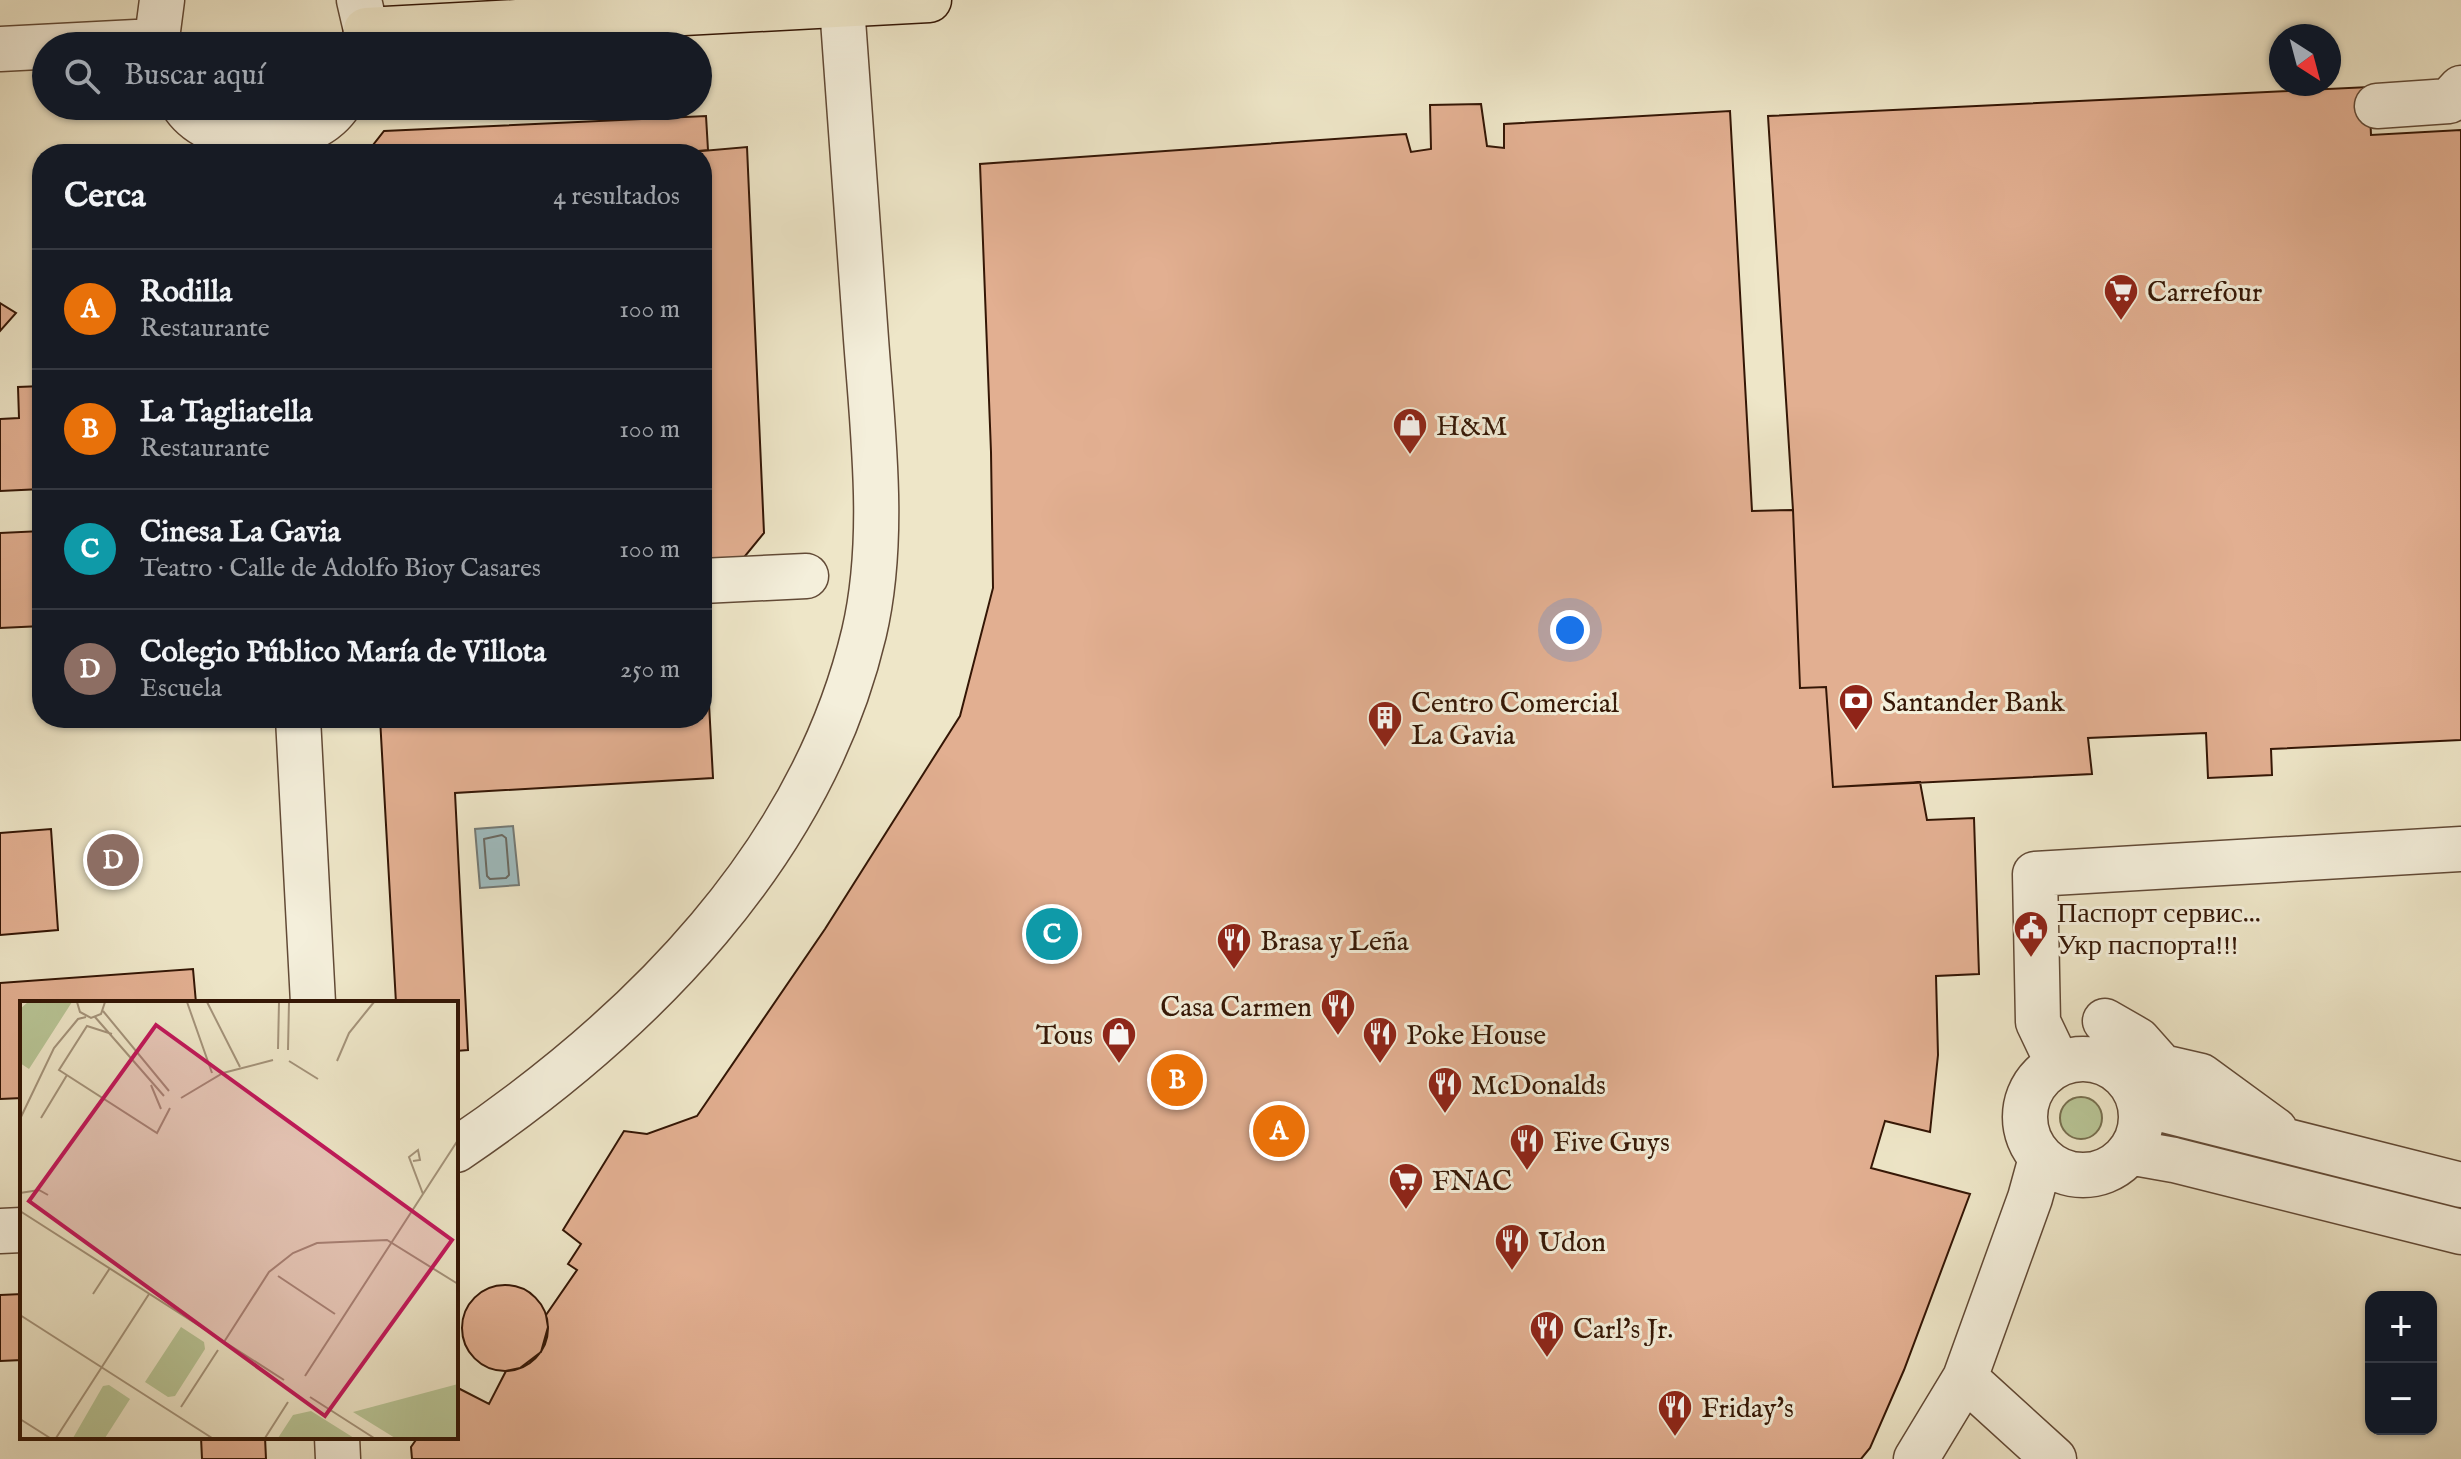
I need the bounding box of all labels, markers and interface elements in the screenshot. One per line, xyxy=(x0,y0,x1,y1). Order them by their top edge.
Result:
north arrow xyxy=(2269,24,2341,96)
search box xyxy=(32,32,712,120)
icon: search xyxy=(60,54,104,98)
text: Buscar aquí xyxy=(124,57,265,95)
text: Cerca xyxy=(64,175,146,218)
text: 4 resultados xyxy=(553,180,680,213)
supermarket icon: Carrefour xyxy=(2102,272,2140,322)
text: Rodilla xyxy=(140,274,232,312)
place label: Carrefour xyxy=(2147,276,2262,311)
text: A xyxy=(81,293,99,326)
text: 100 m xyxy=(619,293,680,326)
text: Restaurante xyxy=(140,312,270,345)
text: La Tagliatella xyxy=(140,394,312,432)
shop icon: H&M xyxy=(1391,406,1429,456)
place label: H&M xyxy=(1436,410,1507,445)
text: B xyxy=(81,413,99,446)
text: 100 m xyxy=(619,413,680,446)
text: Restaurante xyxy=(140,432,270,465)
text: Cinesa La Gavia xyxy=(140,514,341,552)
text: C xyxy=(81,533,99,566)
text: 100 m xyxy=(619,533,680,566)
text: Teatro · Calle de Adolfo Bioy Casares xyxy=(140,552,541,585)
your location xyxy=(1550,610,1590,650)
text: Colegio Público María de Villota xyxy=(140,634,546,672)
text: D xyxy=(80,653,100,686)
text: 250 m xyxy=(620,653,680,686)
text: Escuela xyxy=(140,672,222,705)
bank icon: Santander Bank xyxy=(1837,682,1875,732)
place label: Santander Bank xyxy=(1882,686,2066,721)
place label: Centro Comercial La Gavia xyxy=(1411,687,1619,754)
building icon: Centro Comercial La Gavia xyxy=(1366,699,1404,749)
pin: D xyxy=(87,830,139,890)
place label: Паспорт сервис... Укр паспорта!!! xyxy=(2057,897,2261,964)
pin: C xyxy=(1026,904,1078,964)
public building icon: Паспорт сервис... Укр паспорта!!! xyxy=(2012,909,2050,959)
restaurant icon: Brasa y Leña xyxy=(1215,921,1253,971)
place label: Brasa y Leña xyxy=(1260,925,1410,960)
restaurant icon: Casa Carmen xyxy=(1319,987,1357,1037)
place label: Casa Carmen xyxy=(1160,991,1312,1026)
inset map xyxy=(20,1001,458,1439)
shop icon: Tous xyxy=(1100,1015,1138,1065)
restaurant icon: Poke House xyxy=(1361,1015,1399,1065)
place label: Tous xyxy=(1036,1019,1093,1054)
place label: Poke House xyxy=(1406,1019,1546,1054)
pin: B xyxy=(1151,1050,1203,1110)
restaurant icon: McDonalds xyxy=(1426,1065,1464,1115)
place label: McDonalds xyxy=(1471,1069,1606,1104)
pin: A xyxy=(1253,1101,1305,1161)
restaurant icon: Five Guys xyxy=(1508,1122,1546,1172)
place label: Five Guys xyxy=(1553,1126,1670,1161)
supermarket icon: FNAC xyxy=(1387,1161,1425,1211)
place label: FNAC xyxy=(1432,1165,1512,1200)
restaurant icon: Udon xyxy=(1493,1222,1531,1272)
place label: Udon xyxy=(1538,1226,1606,1261)
map controls xyxy=(2365,1291,2437,1435)
button: + xyxy=(2365,1291,2437,1363)
restaurant icon: Carl's Jr. xyxy=(1528,1309,1566,1359)
place label: Carl's Jr. xyxy=(1573,1313,1673,1348)
button: − xyxy=(2365,1363,2437,1435)
restaurant icon: Friday's xyxy=(1656,1388,1694,1438)
place label: Friday's xyxy=(1701,1392,1794,1427)

